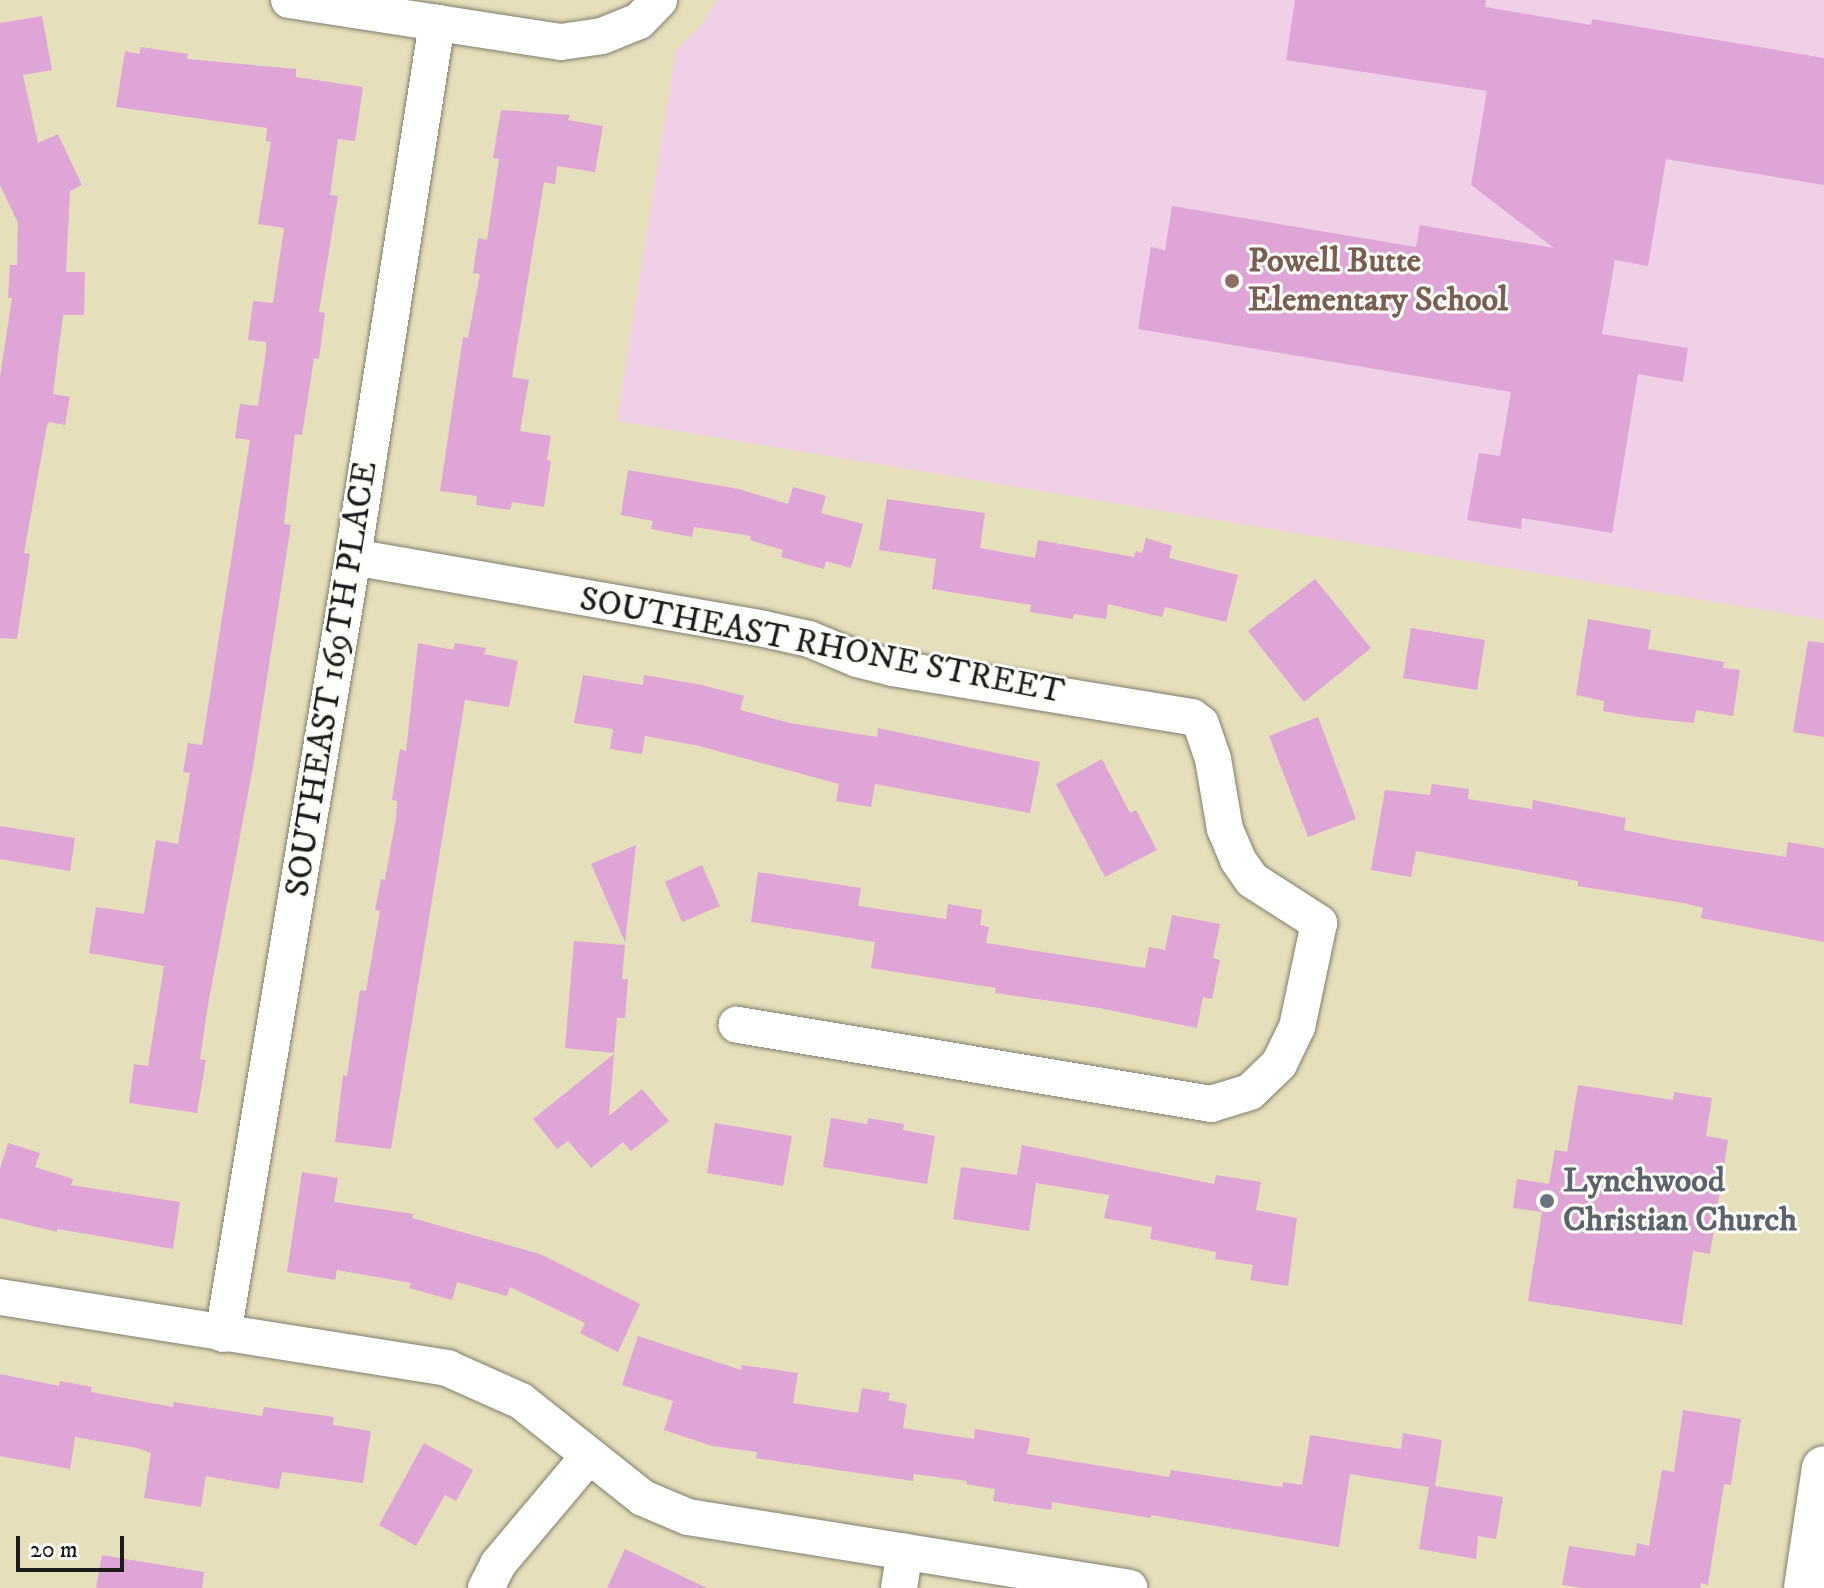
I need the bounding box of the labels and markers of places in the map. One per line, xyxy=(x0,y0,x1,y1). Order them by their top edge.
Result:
place label: Powell Butte Elementary School xyxy=(1248,241,1508,320)
marker: Powell Butte Elementary School xyxy=(1223,272,1241,290)
place label: Lynchwood Christian Church xyxy=(1563,1161,1797,1240)
marker: Lynchwood Christian Church xyxy=(1538,1192,1556,1210)

